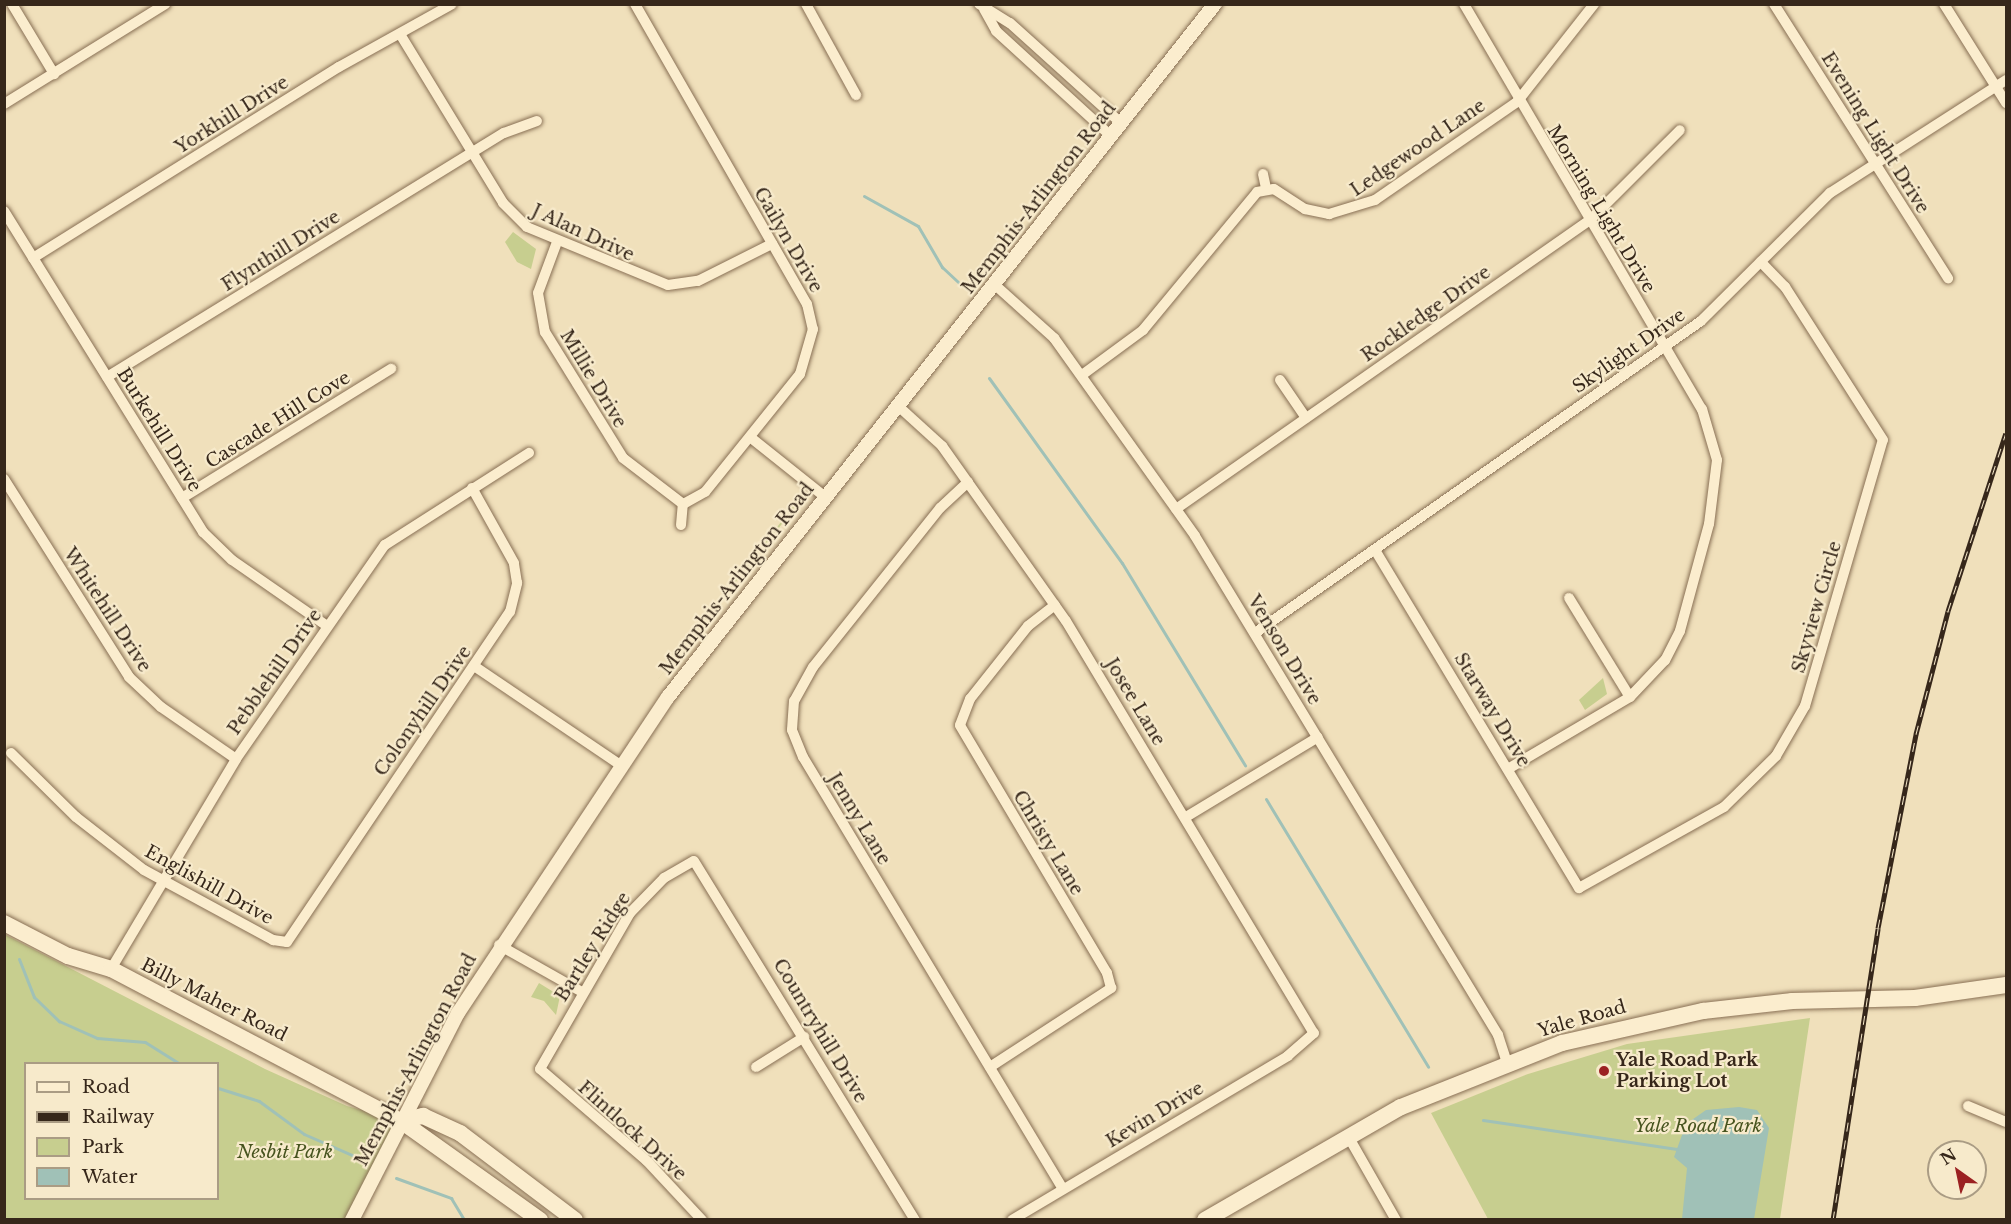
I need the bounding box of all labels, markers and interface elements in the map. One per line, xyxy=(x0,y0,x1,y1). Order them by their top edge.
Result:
street label: Evening Light Drive xyxy=(1816,48,1934,218)
street label: Yorkhill Drive xyxy=(171,71,293,159)
street label: Ledgewood Lane xyxy=(1346,95,1490,201)
street label: Memphis-Arlington Road xyxy=(957,98,1121,298)
street label: Morning Light Drive xyxy=(1542,121,1660,297)
street label: Gailyn Drive xyxy=(749,183,827,297)
street label: J Alan Drive xyxy=(528,200,638,266)
street label: Flynthill Drive xyxy=(218,206,344,296)
street label: Rockledge Drive xyxy=(1357,261,1495,367)
street label: Skylight Drive xyxy=(1568,304,1690,398)
street label: Millie Drive xyxy=(555,326,631,432)
street label: Burkehill Drive xyxy=(112,364,206,496)
street label: Cascade Hill Cove xyxy=(202,367,354,473)
street label: Memphis-Arlington Road xyxy=(655,479,819,679)
street label: Skyview Circle xyxy=(1788,538,1846,676)
street label: Whitehill Drive xyxy=(59,544,155,676)
street label: Venson Drive xyxy=(1243,591,1325,709)
street label: Pebblehill Drive xyxy=(224,605,326,739)
street label: Colonyhill Drive xyxy=(370,642,476,780)
street label: Starway Drive xyxy=(1449,649,1535,771)
street label: Josee Lane xyxy=(1100,654,1170,750)
street label: Jenny Lane xyxy=(823,769,895,869)
street label: Christy Lane xyxy=(1008,786,1088,900)
street label: Englishill Drive xyxy=(141,841,277,929)
street label: Bartley Ridge xyxy=(551,888,635,1006)
street label: Memphis-Arlington Road xyxy=(351,950,481,1170)
street label: Billy Maher Road xyxy=(137,954,291,1046)
street label: Countryhill Drive xyxy=(768,955,872,1107)
street label: Yale Road xyxy=(1535,996,1629,1042)
place label: Yale Road Park Parking Lot xyxy=(1616,1050,1758,1092)
legend xyxy=(24,1062,219,1200)
marker: Yale Road Park Parking Lot xyxy=(1597,1064,1611,1078)
text: Road xyxy=(82,1076,130,1098)
street label: Flintlock Drive xyxy=(573,1077,691,1185)
street label: Kevin Drive xyxy=(1102,1077,1208,1153)
text: Railway xyxy=(82,1106,154,1128)
park label: Yale Road Park xyxy=(1634,1115,1762,1137)
text: Park xyxy=(82,1136,124,1158)
north arrow xyxy=(1927,1140,1987,1200)
park label: Nesbit Park xyxy=(237,1141,333,1163)
text: N xyxy=(1937,1144,1960,1169)
text: Water xyxy=(82,1166,137,1188)

